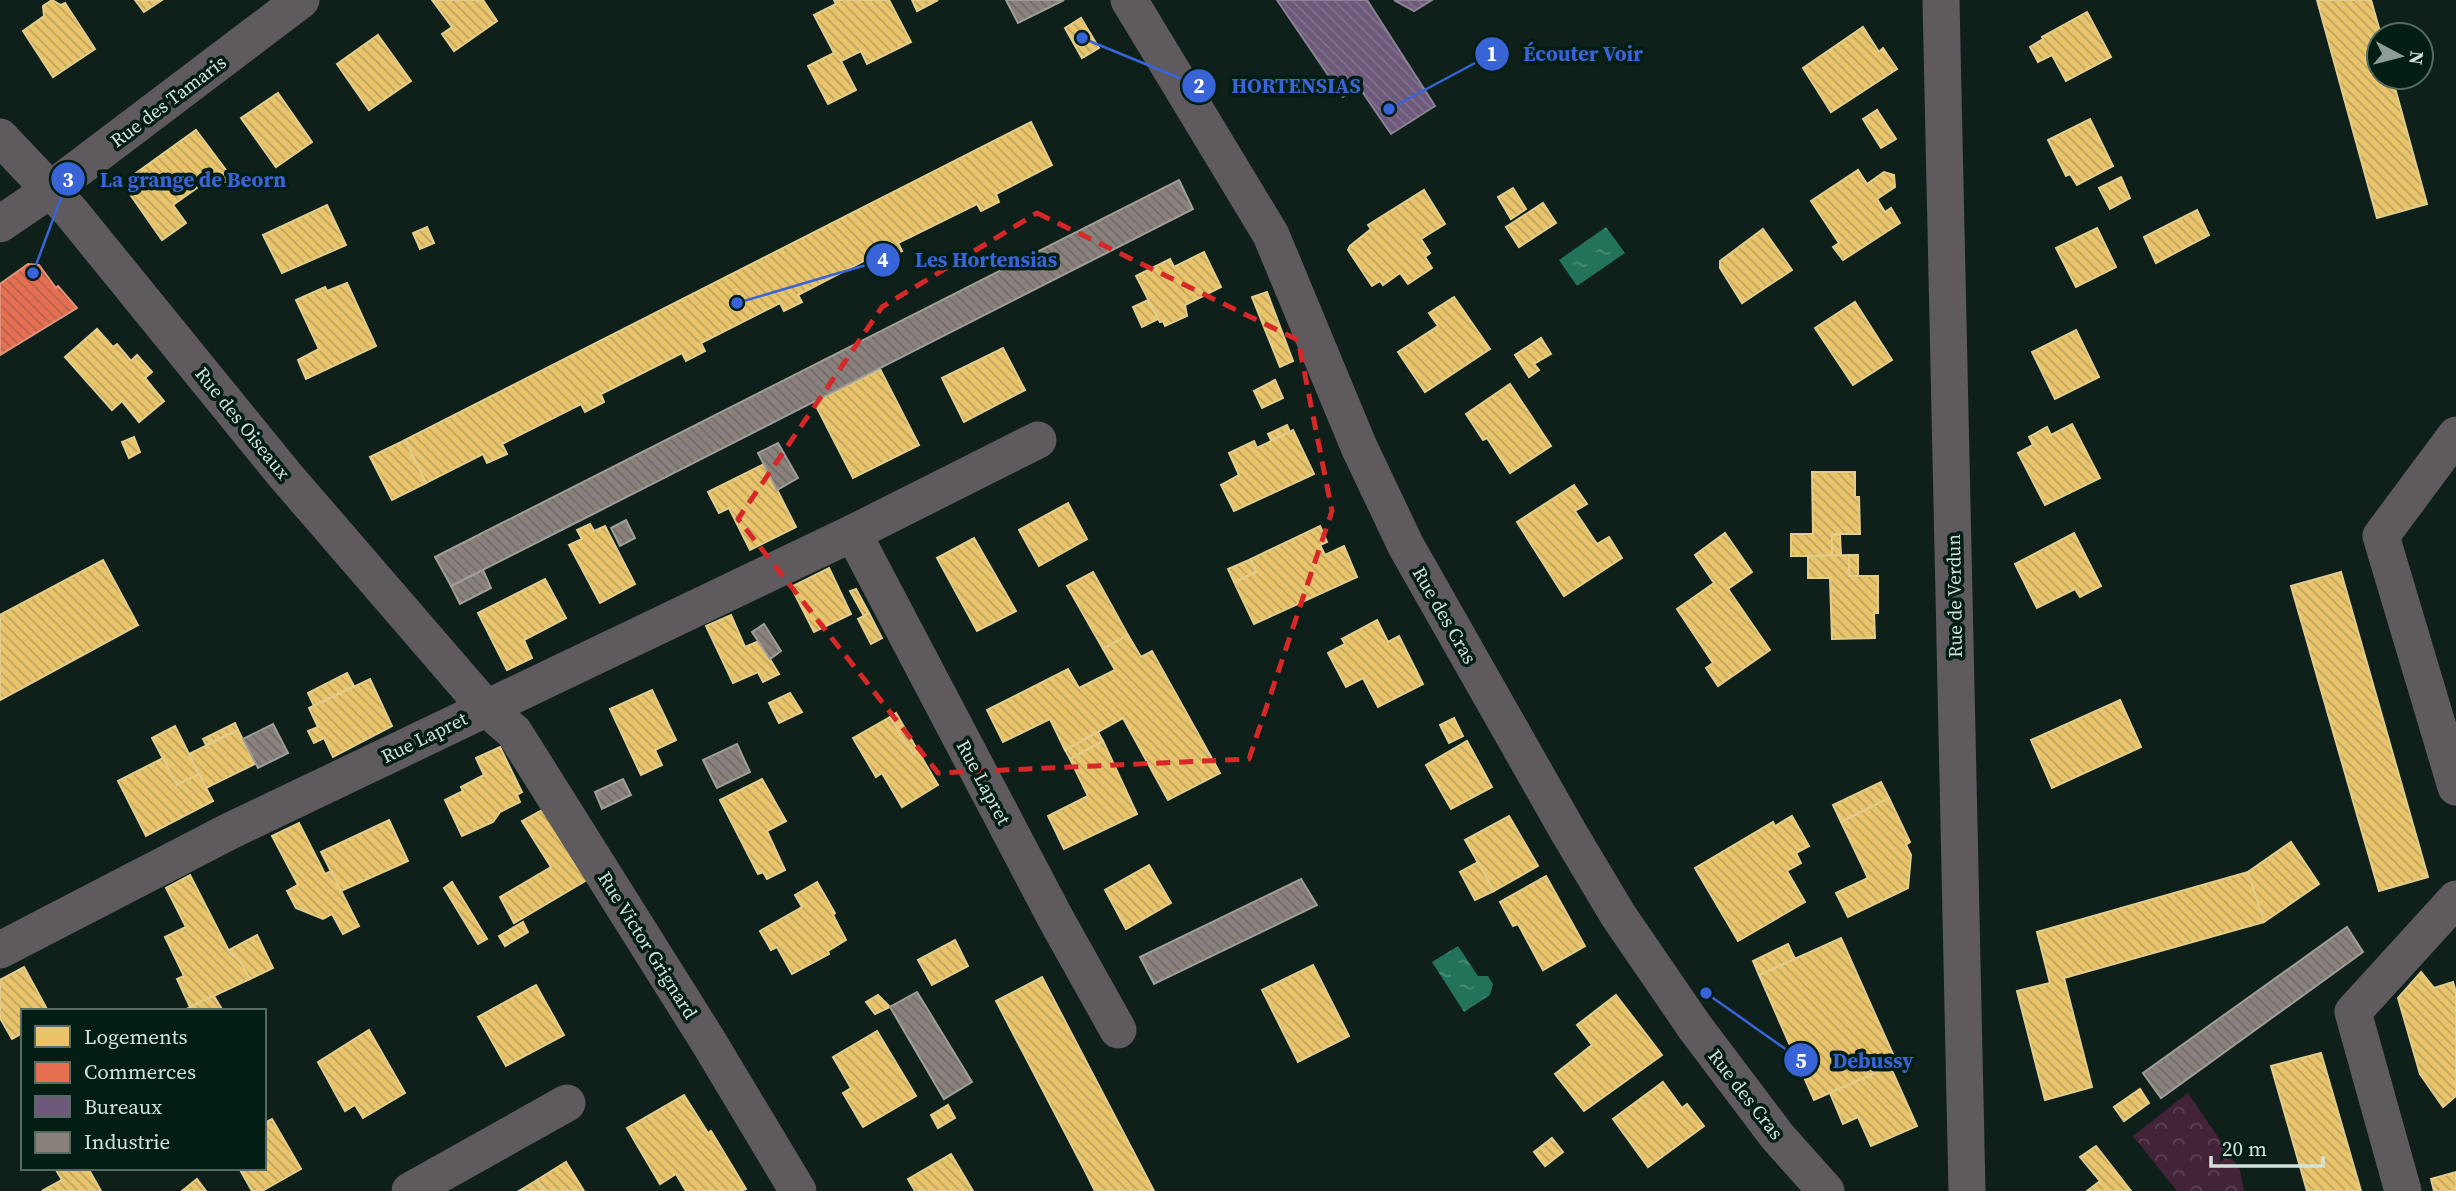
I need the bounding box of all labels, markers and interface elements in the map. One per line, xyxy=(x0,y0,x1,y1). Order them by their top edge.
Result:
north arrow xyxy=(2365,21,2435,91)
callout: Écouter Voir xyxy=(1474,33,1658,75)
text: 1 xyxy=(1486,39,1498,68)
text: Écouter Voir xyxy=(1523,39,1643,68)
street label: Rue des Tamaris xyxy=(105,49,231,153)
text: N xyxy=(2403,50,2431,67)
callout: HORTENSIAS xyxy=(1182,65,1374,107)
text: 2 xyxy=(1193,71,1205,100)
text: HORTENSIAS xyxy=(1231,71,1361,100)
callout: La grange de Beorn xyxy=(51,158,300,200)
text: 3 xyxy=(62,165,74,194)
text: La grange de Beorn xyxy=(100,165,286,194)
callout: Les Hortensias xyxy=(866,239,1071,281)
text: 4 xyxy=(877,245,889,274)
text: Les Hortensias xyxy=(915,245,1058,274)
street label: Rue des Oiseaux xyxy=(190,361,296,485)
street label: Rue de Verdun xyxy=(1940,534,1968,658)
street label: Rue des Cras xyxy=(1407,562,1483,668)
street label: Rue Lapret xyxy=(377,705,472,769)
street label: Rue Lapret xyxy=(951,735,1018,830)
street label: Rue Victor Grignard xyxy=(592,866,704,1024)
legend xyxy=(21,1009,266,1170)
text: Logements xyxy=(84,1022,188,1051)
callout: Debussy xyxy=(1783,1039,1928,1081)
street label: Rue des Cras xyxy=(1702,1043,1790,1145)
text: 5 xyxy=(1795,1046,1807,1075)
text: Debussy xyxy=(1832,1046,1914,1075)
text: Commerces xyxy=(84,1057,196,1086)
text: Bureaux xyxy=(84,1092,162,1121)
scale bar xyxy=(2211,1124,2323,1168)
text: Industrie xyxy=(84,1127,170,1156)
text: 20 m xyxy=(2222,1134,2267,1163)

